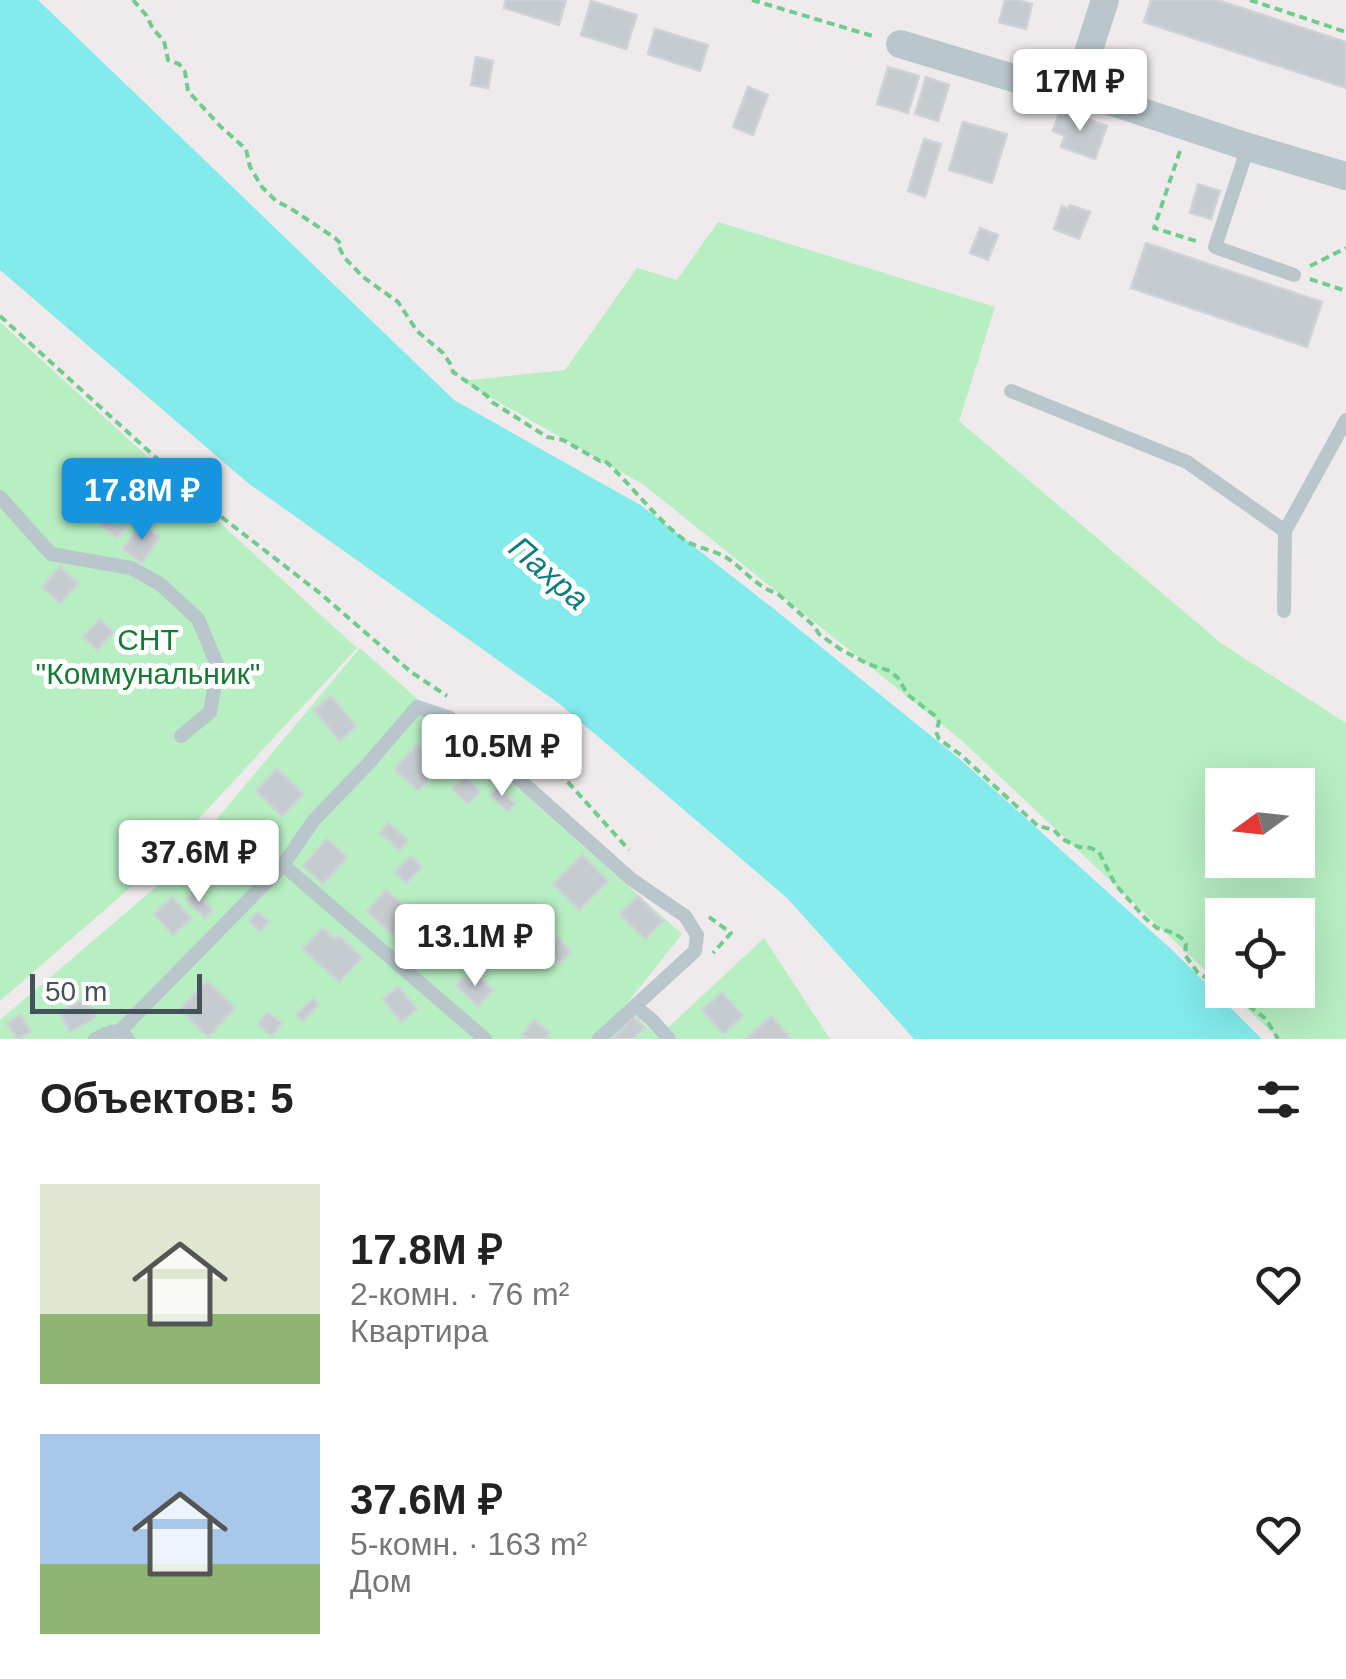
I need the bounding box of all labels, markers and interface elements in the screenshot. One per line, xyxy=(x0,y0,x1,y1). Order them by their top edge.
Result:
pin: 17M ₽ xyxy=(1010,49,1150,134)
text: 17M ₽ xyxy=(1035,63,1125,99)
pin: 17.8M ₽ xyxy=(50,458,234,543)
text: 17.8M ₽ xyxy=(84,472,200,508)
water label: Пахра xyxy=(502,529,596,617)
park label: СНТ "Коммунальник" xyxy=(36,623,260,690)
pin: 10.5M ₽ xyxy=(410,714,594,799)
text: 10.5M ₽ xyxy=(444,728,560,764)
north arrow xyxy=(1205,768,1315,878)
map controls xyxy=(1205,768,1315,1008)
pin: 37.6M ₽ xyxy=(107,820,291,905)
text: 37.6M ₽ xyxy=(141,834,257,870)
button: locate xyxy=(1205,898,1315,1008)
pin: 13.1M ₽ xyxy=(383,904,567,989)
text: 13.1M ₽ xyxy=(417,918,533,954)
scale bar xyxy=(30,969,202,1014)
text: 50 m xyxy=(45,976,107,1007)
icon: filters xyxy=(1251,1072,1306,1127)
text: Объектов: 5 xyxy=(40,1075,294,1122)
icon: home xyxy=(120,1224,240,1344)
text: 17.8M ₽ xyxy=(350,1226,503,1273)
icon: heart xyxy=(1251,1257,1306,1312)
text: 2-комн. · 76 m² xyxy=(350,1276,569,1312)
text: Квартира xyxy=(350,1313,488,1349)
icon: home xyxy=(120,1474,240,1594)
text: 37.6M ₽ xyxy=(350,1476,503,1523)
icon: heart xyxy=(1251,1507,1306,1562)
text: 5-комн. · 163 m² xyxy=(350,1526,587,1562)
text: Дом xyxy=(350,1563,412,1599)

